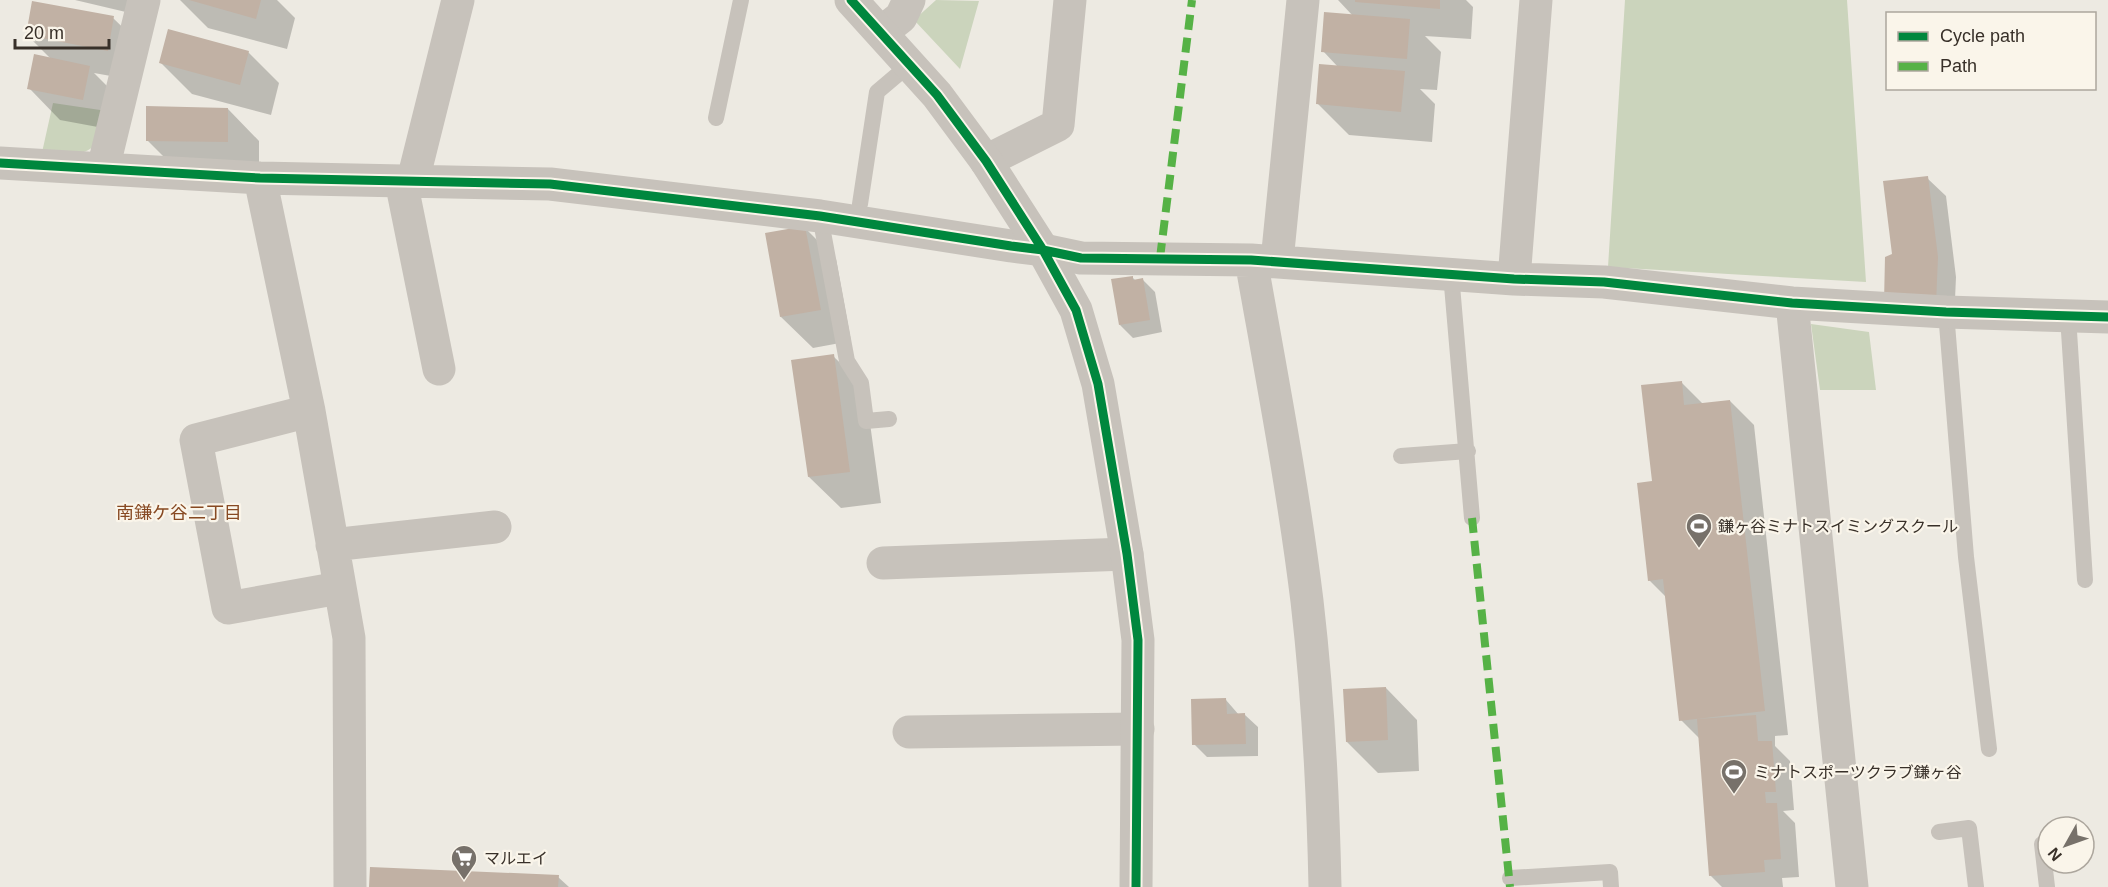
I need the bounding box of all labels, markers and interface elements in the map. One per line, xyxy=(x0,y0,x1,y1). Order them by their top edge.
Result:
scale bar xyxy=(15,12,110,50)
legend xyxy=(1886,12,2096,90)
text: 20 m xyxy=(24,23,64,43)
text: Cycle path xyxy=(1940,26,2025,46)
text: Path xyxy=(1940,56,1977,76)
district label: 南鎌ケ谷二丁目 xyxy=(116,503,242,523)
sports icon: 鎌ヶ谷ミナトスイミングスクール xyxy=(1684,511,1714,549)
place label: 鎌ヶ谷ミナトスイミングスクール xyxy=(1718,518,1958,535)
sports icon: ミナトスポーツクラブ鎌ヶ谷 xyxy=(1719,757,1749,795)
place label: ミナトスポーツクラブ鎌ヶ谷 xyxy=(1754,764,1962,781)
north arrow xyxy=(2036,815,2096,875)
supermarket icon: マルエイ xyxy=(449,843,479,881)
text: N xyxy=(2045,844,2065,864)
place label: マルエイ xyxy=(484,850,548,867)

